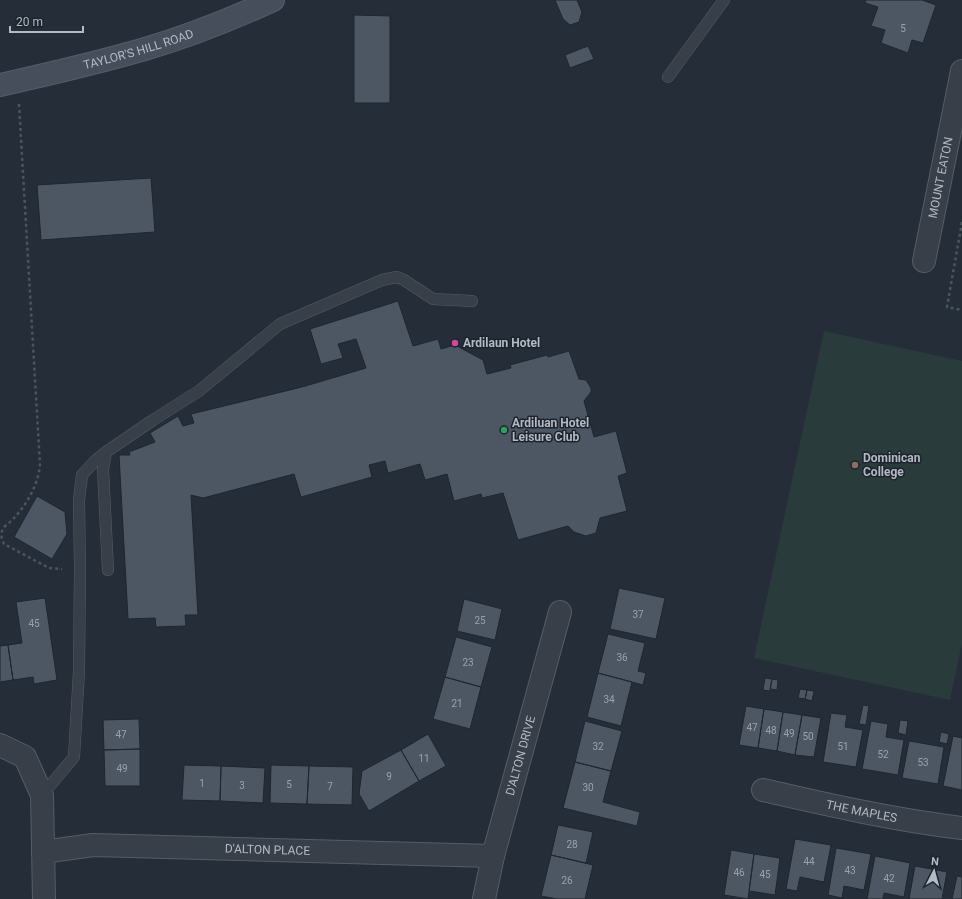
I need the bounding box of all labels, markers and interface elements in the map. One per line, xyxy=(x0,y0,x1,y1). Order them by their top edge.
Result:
scale bar xyxy=(10,8,83,34)
text: 20 m xyxy=(16,15,43,29)
house number: 5 xyxy=(900,23,906,34)
street label: TAYLOR'S HILL ROAD xyxy=(82,26,196,72)
street label: MOUNT EATON xyxy=(926,136,956,220)
place label: Ardilaun Hotel xyxy=(463,336,540,350)
marker: Ardilaun Hotel xyxy=(450,338,460,348)
place label: Ardiluan Hotel Leisure Club xyxy=(512,416,589,444)
marker: Ardiluan Hotel Leisure Club xyxy=(499,425,509,435)
place label: Dominican College xyxy=(863,451,921,479)
marker: Dominican College xyxy=(850,460,860,470)
house number: 37 xyxy=(632,609,644,620)
house number: 25 xyxy=(474,615,486,626)
house number: 45 xyxy=(28,618,40,629)
house number: 36 xyxy=(616,652,628,663)
house number: 23 xyxy=(462,657,474,668)
house number: 34 xyxy=(603,694,615,705)
house number: 21 xyxy=(451,698,463,709)
street label: D'ALTON DRIVE xyxy=(503,714,538,797)
house number: 47 xyxy=(746,722,758,733)
house number: 48 xyxy=(765,725,777,736)
house number: 49 xyxy=(783,728,795,739)
house number: 47 xyxy=(115,729,127,740)
house number: 50 xyxy=(802,731,814,742)
house number: 32 xyxy=(592,741,604,752)
house number: 51 xyxy=(837,741,849,752)
house number: 52 xyxy=(877,749,889,760)
house number: 11 xyxy=(418,753,430,764)
house number: 53 xyxy=(917,757,929,768)
house number: 49 xyxy=(116,763,128,774)
house number: 9 xyxy=(386,771,392,782)
house number: 1 xyxy=(199,778,205,789)
house number: 5 xyxy=(286,779,292,790)
house number: 3 xyxy=(239,780,245,791)
house number: 7 xyxy=(327,781,333,792)
house number: 30 xyxy=(582,782,594,793)
street label: THE MAPLES xyxy=(825,797,898,825)
house number: 28 xyxy=(566,839,578,850)
street label: D'ALTON PLACE xyxy=(225,842,310,858)
north arrow xyxy=(914,851,954,891)
text: N xyxy=(930,855,940,868)
house number: 44 xyxy=(803,856,815,867)
house number: 43 xyxy=(844,865,856,876)
house number: 46 xyxy=(733,867,745,878)
house number: 45 xyxy=(759,869,771,880)
house number: 42 xyxy=(883,873,895,884)
house number: 26 xyxy=(561,875,573,886)

